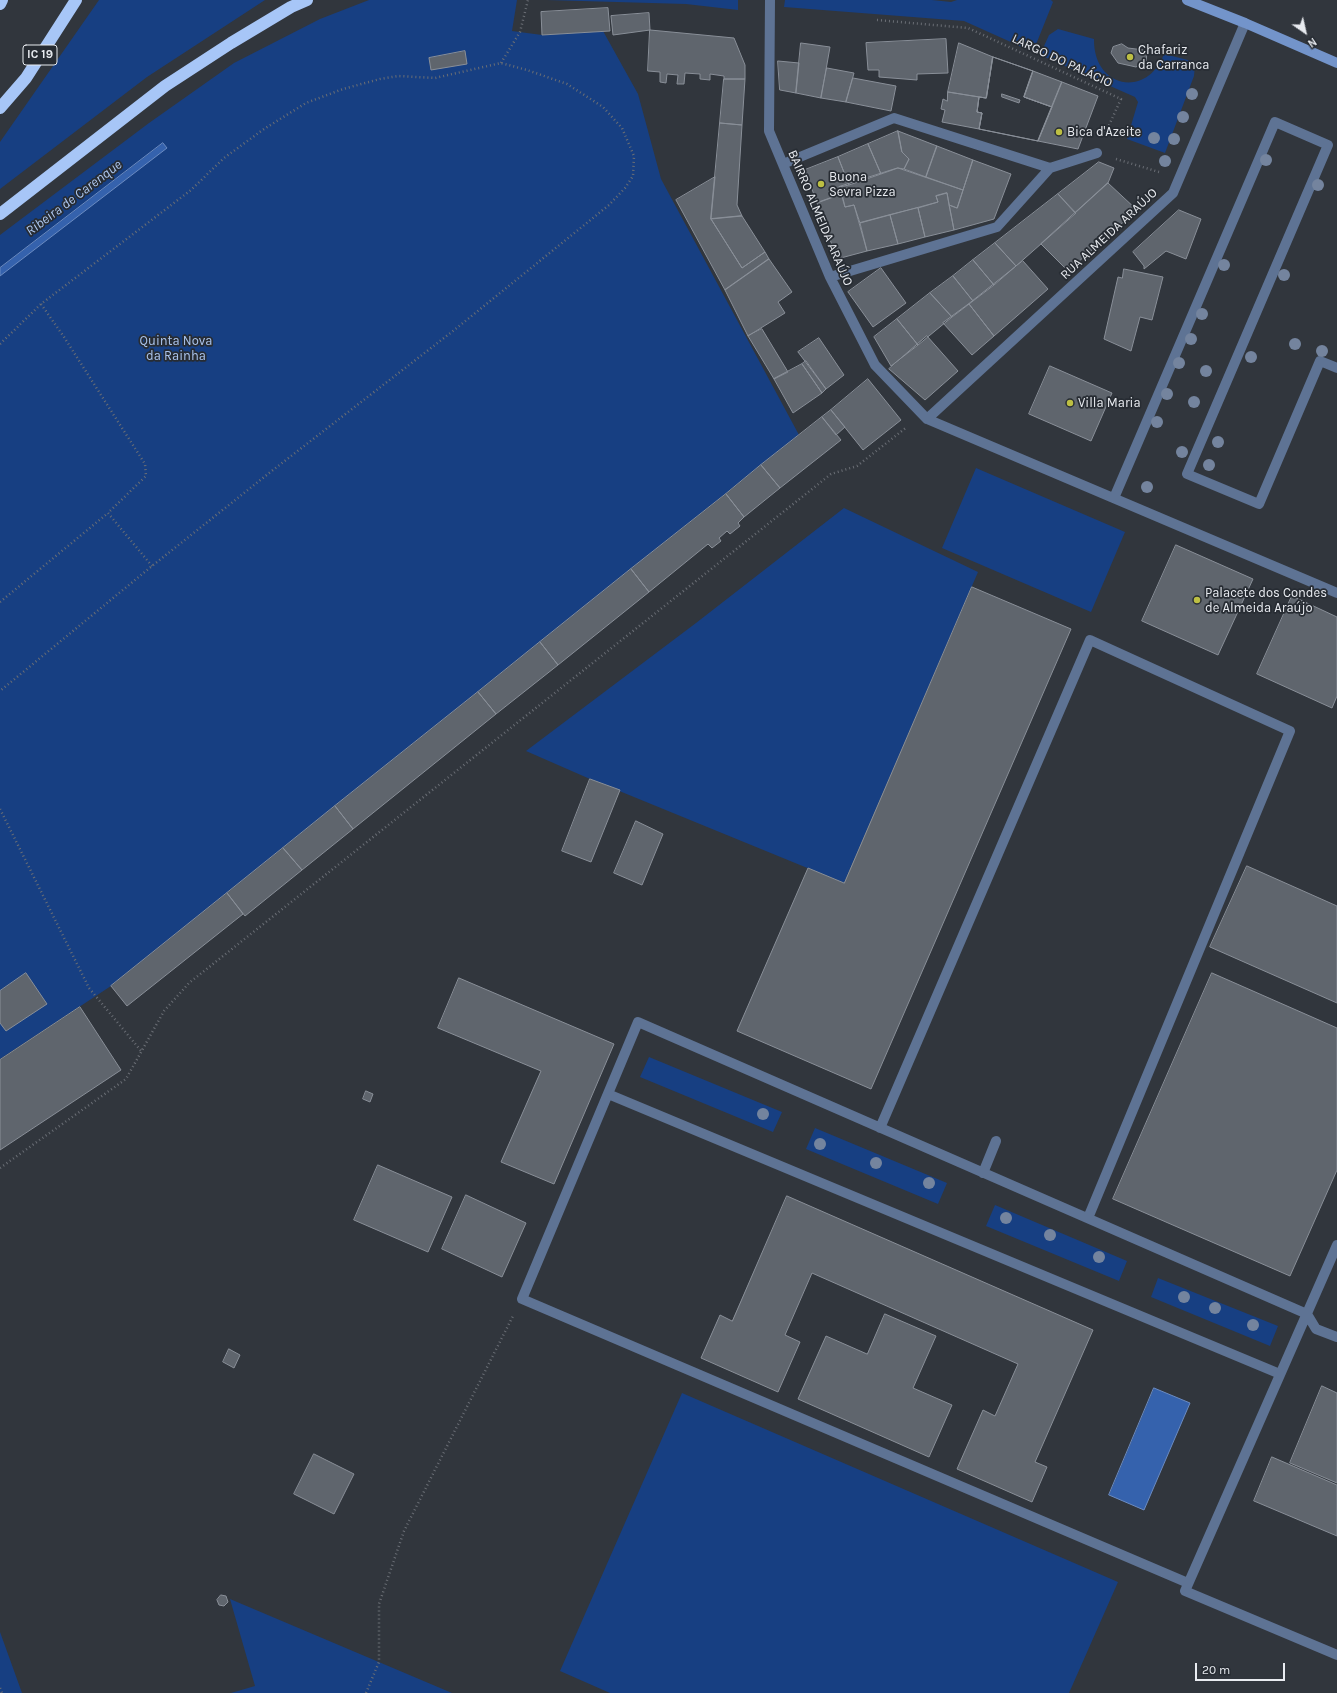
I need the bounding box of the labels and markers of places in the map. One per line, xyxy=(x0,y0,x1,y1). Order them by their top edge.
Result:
place label: Chafariz da Carranca xyxy=(1138,42,1209,73)
marker: Chafariz da Carranca xyxy=(1125,52,1135,62)
place label: Bica d'Azeite xyxy=(1067,124,1141,140)
marker: Bica d'Azeite xyxy=(1054,127,1064,137)
place label: Buona Sevra Pizza xyxy=(829,169,896,200)
marker: Buona Sevra Pizza xyxy=(816,179,826,189)
place label: Villa Maria xyxy=(1078,395,1141,411)
marker: Villa Maria xyxy=(1065,398,1075,408)
place label: Palacete dos Condes de Almeida Araújo xyxy=(1205,585,1327,616)
marker: Palacete dos Condes de Almeida Araújo xyxy=(1192,595,1202,605)

